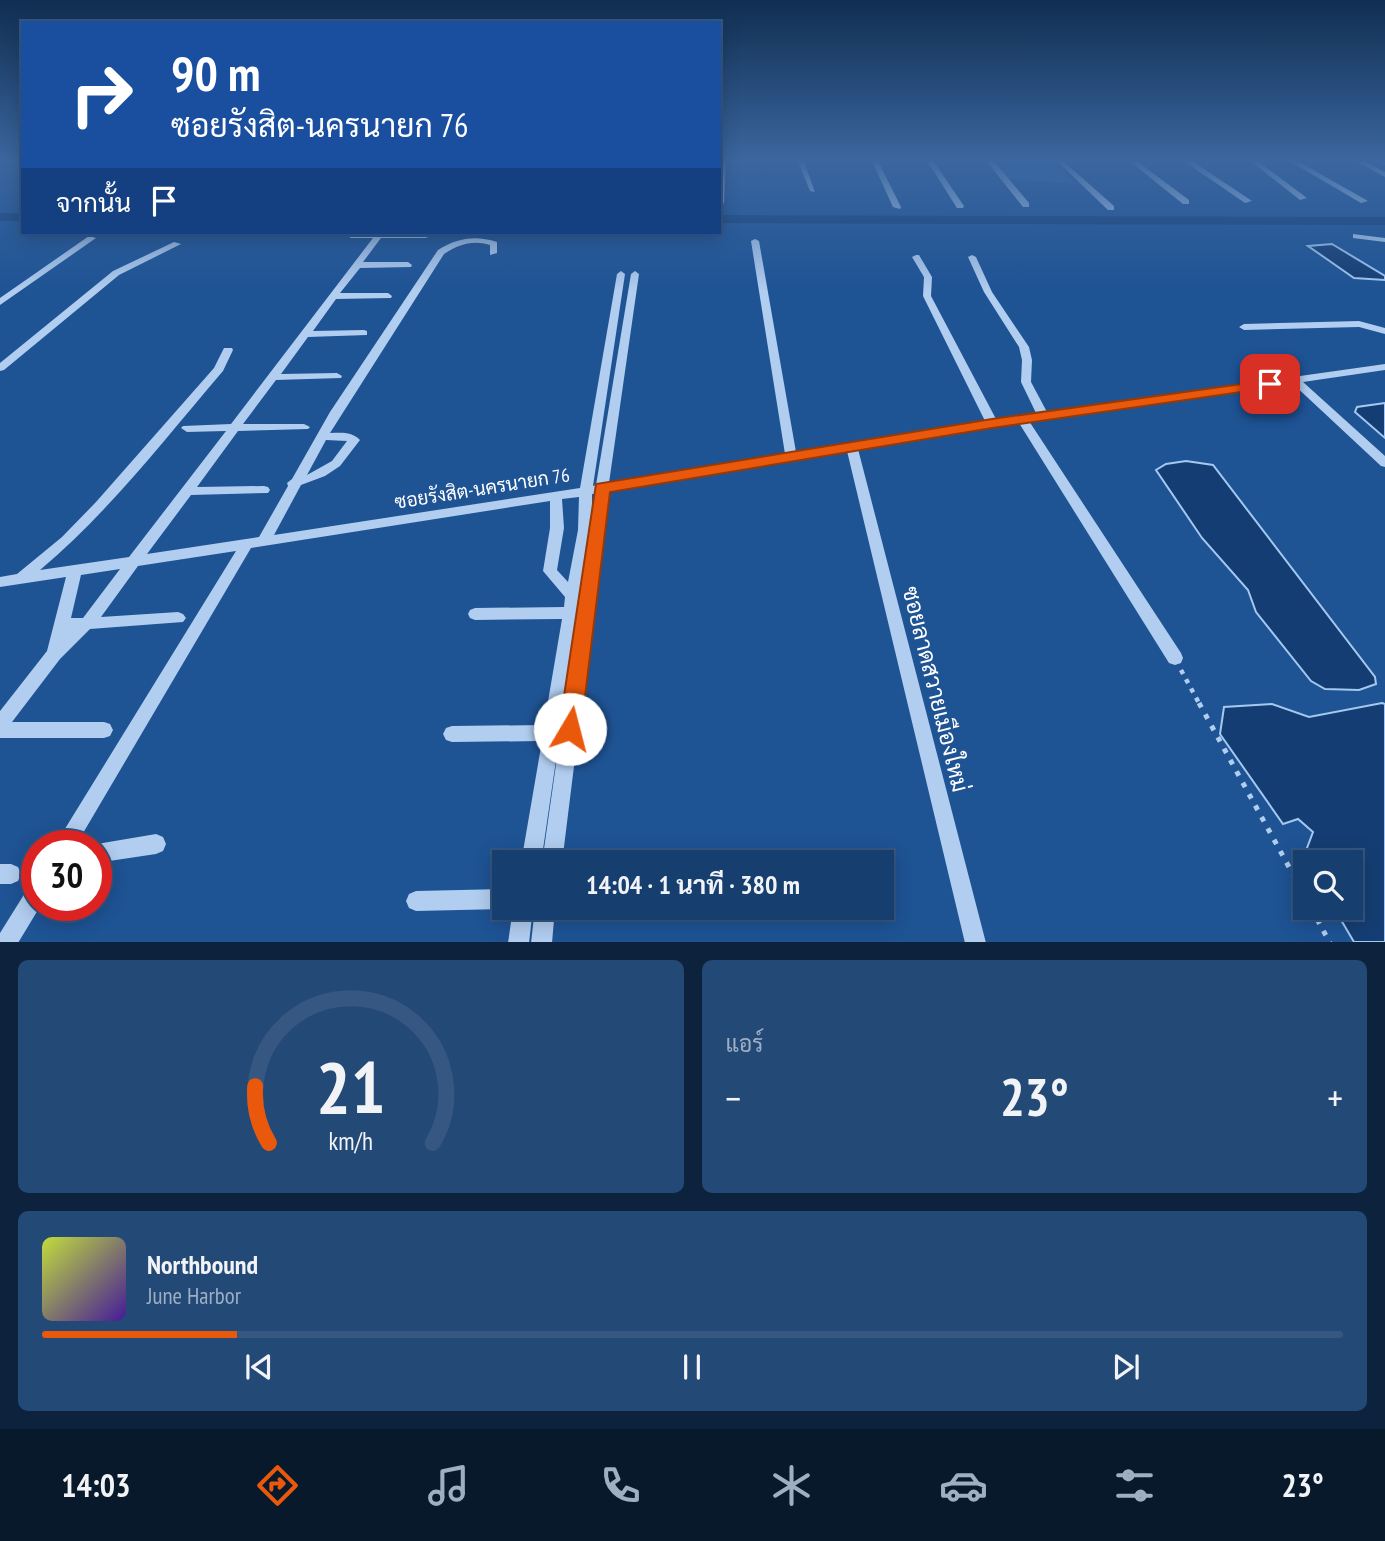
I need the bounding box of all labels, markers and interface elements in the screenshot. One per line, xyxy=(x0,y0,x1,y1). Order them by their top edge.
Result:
text: 90 m xyxy=(171,41,260,105)
icon: right xyxy=(56,49,147,140)
text: ซอยรังสิต-นครนายก 76 xyxy=(171,104,469,146)
icon: arrive xyxy=(145,182,183,220)
text: จากนั้น xyxy=(56,186,131,219)
pin xyxy=(1240,354,1300,414)
icon: arrive xyxy=(1251,365,1289,403)
street label: ซอยรังสิต-นครนายก 76 xyxy=(393,462,571,514)
street label: ซอยลาดสวายเมืองใหม่ xyxy=(896,583,977,795)
position arrow xyxy=(533,692,607,766)
speed limit sign: 30 xyxy=(21,830,112,921)
map controls xyxy=(1293,850,1363,920)
button: search xyxy=(1293,850,1363,920)
text: 14:04 · 1 นาที · 380 m xyxy=(586,868,800,901)
text: แอร์ xyxy=(726,1029,763,1058)
text: 21 xyxy=(316,1039,386,1133)
text: 23° xyxy=(1000,1063,1069,1130)
text: − xyxy=(726,1073,741,1122)
text: + xyxy=(1327,1073,1343,1122)
text: km/h xyxy=(329,1124,373,1156)
text: Northbound xyxy=(147,1248,258,1281)
text: June Harbor xyxy=(147,1281,241,1310)
icon: previous xyxy=(240,1348,278,1386)
icon: pause xyxy=(673,1348,711,1386)
icon: next xyxy=(1107,1348,1145,1386)
icon: directions xyxy=(253,1461,302,1510)
icon: music xyxy=(424,1461,473,1510)
icon: phone xyxy=(596,1461,645,1510)
icon: climate xyxy=(767,1461,816,1510)
icon: car xyxy=(939,1461,988,1510)
icon: filters xyxy=(1110,1461,1159,1510)
text: 14:03 xyxy=(61,1464,130,1506)
text: 23° xyxy=(1282,1464,1324,1506)

